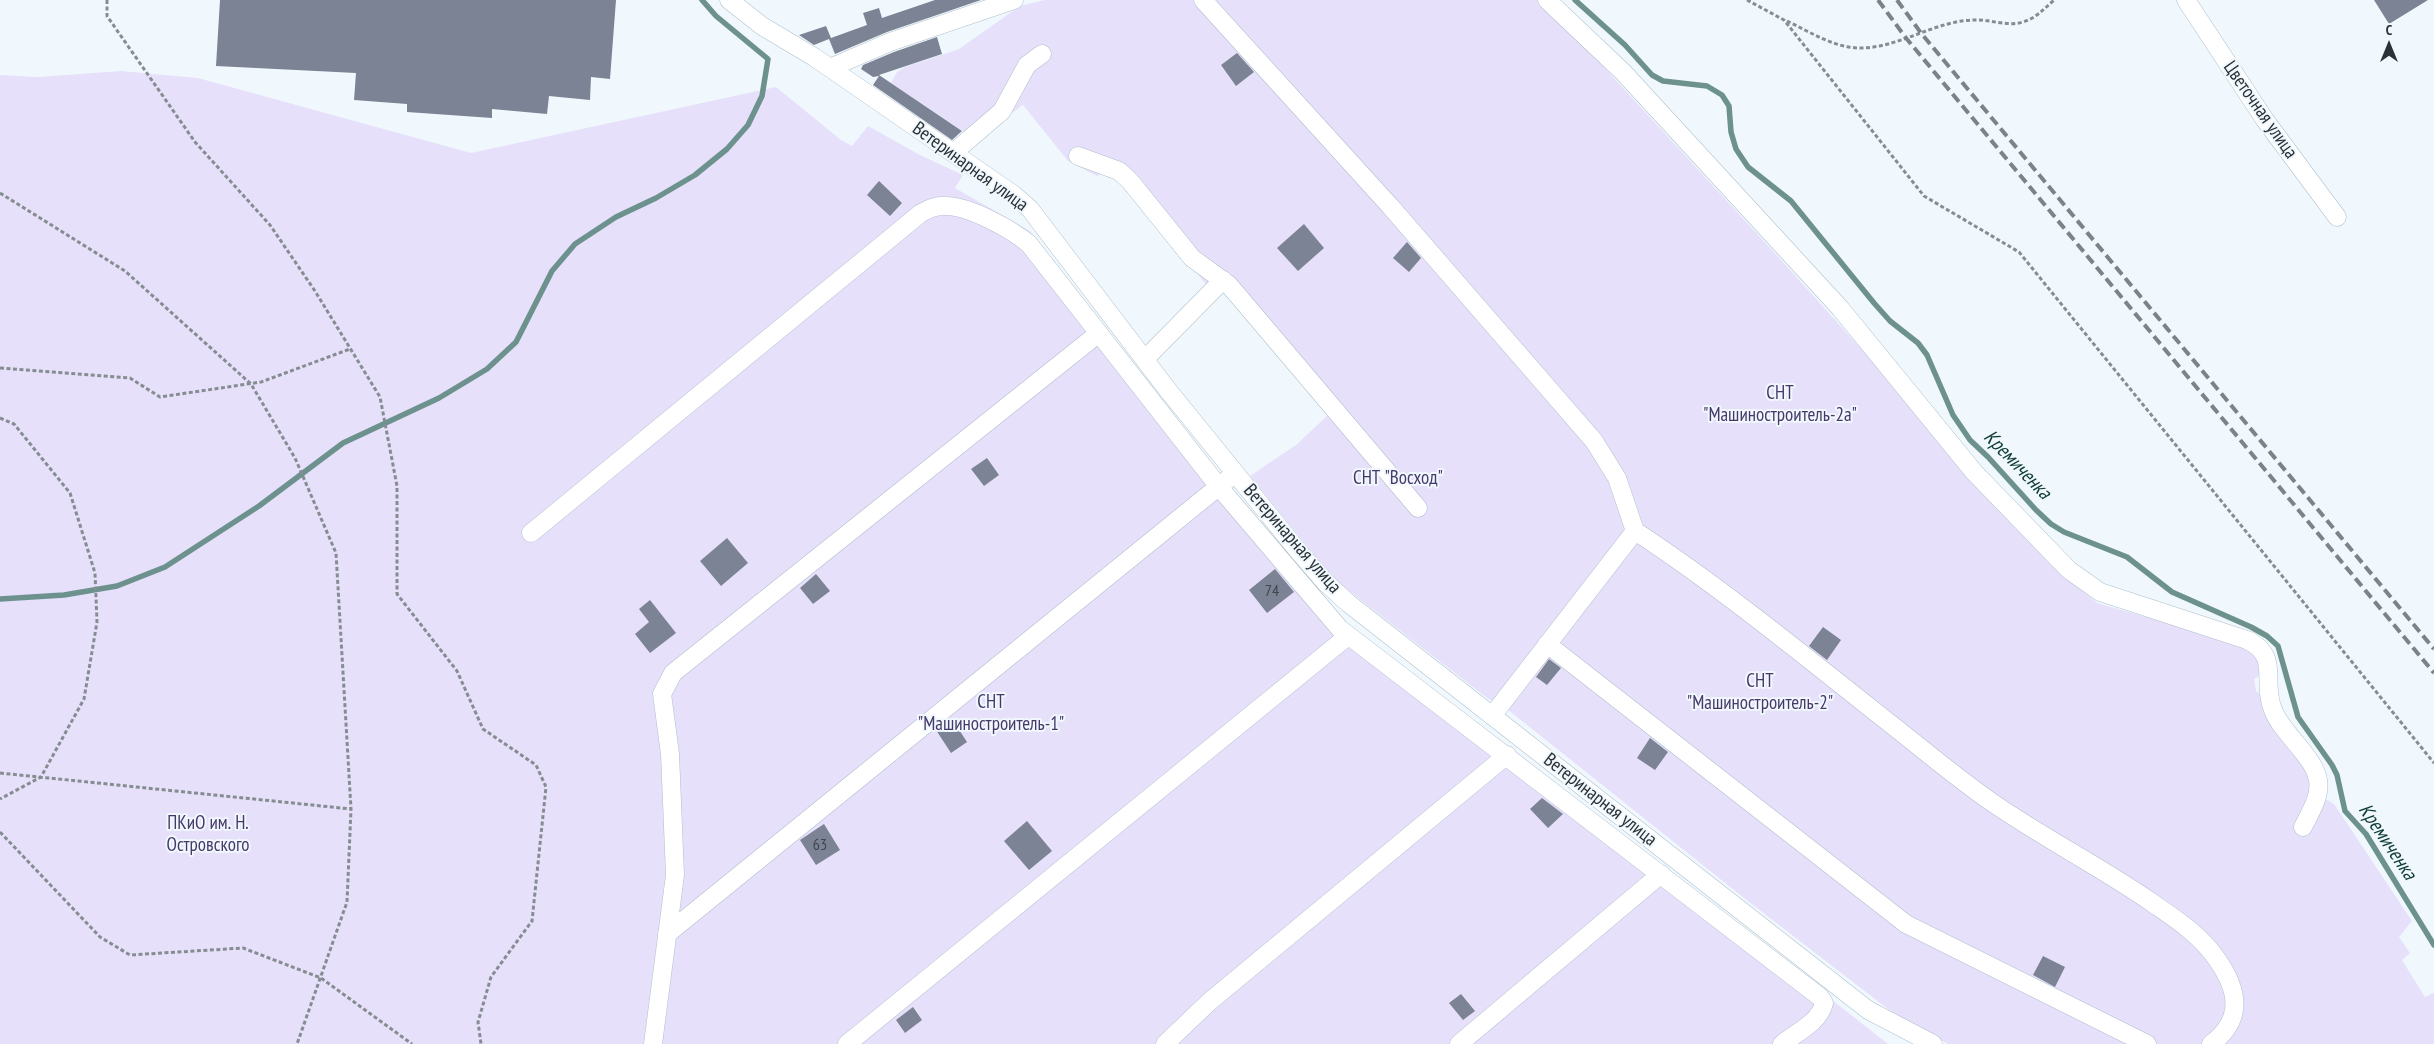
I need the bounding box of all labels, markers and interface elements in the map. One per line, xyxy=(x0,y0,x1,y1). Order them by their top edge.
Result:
north arrow xyxy=(2364,20,2414,70)
text: С xyxy=(2386,21,2392,39)
street label: Цветочная улица xyxy=(2218,57,2302,163)
street label: Ветеринарная улица xyxy=(908,117,1032,217)
park label: СНТ "Машиностроитель-2а" xyxy=(1703,383,1857,427)
water label: Кремиченка xyxy=(1978,426,2056,504)
park label: СНТ "Восход" xyxy=(1353,468,1443,490)
street label: Ветеринарная улица xyxy=(1238,480,1346,598)
house number: 74 xyxy=(1265,581,1279,601)
park label: СНТ "Машиностроитель-2" xyxy=(1687,671,1833,715)
park label: СНТ "Машиностроитель-1" xyxy=(918,692,1064,736)
street label: Ветеринарная улица xyxy=(1539,749,1661,851)
water label: Кремиченка xyxy=(2353,799,2421,885)
park label: ПКиО им. Н. Островского xyxy=(167,813,249,857)
house number: 63 xyxy=(813,835,827,855)

